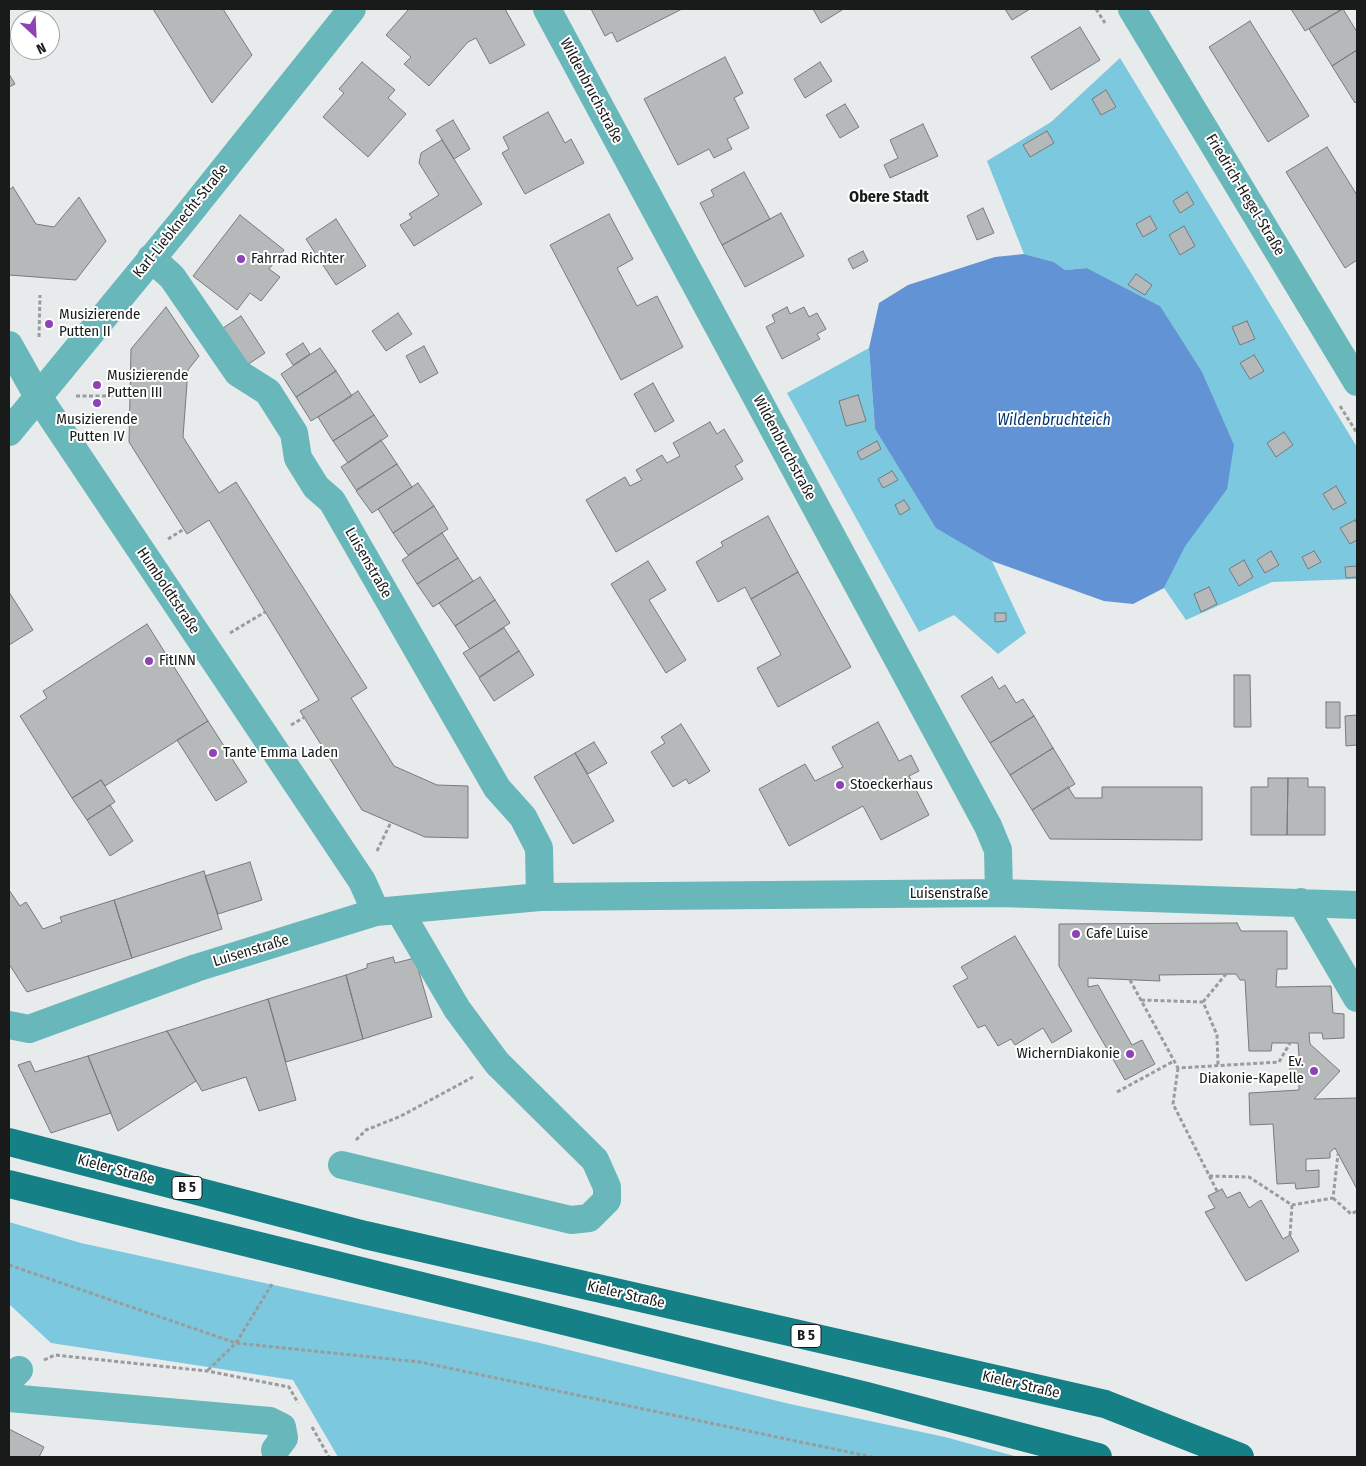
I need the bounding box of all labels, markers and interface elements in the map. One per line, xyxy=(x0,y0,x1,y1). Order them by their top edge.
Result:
north arrow xyxy=(10,10,60,60)
street label: Wildenbruchstraße xyxy=(556,35,626,147)
text: N xyxy=(34,39,49,58)
street label: Friedrich-Hegel-Straße xyxy=(1202,131,1288,259)
street label: Karl-Liebknecht-Straße xyxy=(130,160,232,282)
district label: Obere Stadt xyxy=(849,188,929,208)
place label: Fahrrad Richter xyxy=(251,250,344,268)
marker: Fahrrad Richter xyxy=(235,253,247,265)
place label: Musizierende Putten II xyxy=(59,306,140,341)
marker: Musizierende Putten II xyxy=(43,318,55,330)
place label: Musizierende Putten III xyxy=(107,367,188,402)
marker: Musizierende Putten III xyxy=(91,379,103,391)
street label: Wildenbruchstraße xyxy=(749,392,819,504)
marker: Musizierende Putten IV xyxy=(91,397,103,409)
place label: Musizierende Putten IV xyxy=(56,411,138,446)
water label: Wildenbruchteich xyxy=(997,411,1111,431)
street label: Luisenstraße xyxy=(341,524,395,602)
street label: Humboldtstraße xyxy=(133,545,203,637)
place label: FitINN xyxy=(159,652,196,670)
marker: FitINN xyxy=(143,655,155,667)
place label: Tante Emma Laden xyxy=(223,744,338,762)
marker: Tante Emma Laden xyxy=(207,747,219,759)
place label: Stoeckerhaus xyxy=(850,776,933,794)
marker: Stoeckerhaus xyxy=(834,779,846,791)
street label: Luisenstraße xyxy=(910,885,988,903)
place label: Cafe Luise xyxy=(1086,925,1148,943)
marker: Cafe Luise xyxy=(1070,928,1082,940)
street label: Luisenstraße xyxy=(211,931,291,971)
place label: WichernDiakonie xyxy=(1016,1045,1120,1063)
marker: WichernDiakonie xyxy=(1124,1048,1136,1060)
place label: Ev. Diakonie-Kapelle xyxy=(1199,1053,1304,1088)
marker: Ev. Diakonie-Kapelle xyxy=(1308,1065,1320,1077)
street label: Kieler Straße xyxy=(75,1151,157,1189)
road number: B 5 xyxy=(172,1176,202,1200)
street label: Kieler Straße xyxy=(585,1277,667,1313)
road number: B 5 xyxy=(791,1324,821,1348)
street label: Kieler Straße xyxy=(980,1367,1062,1403)

